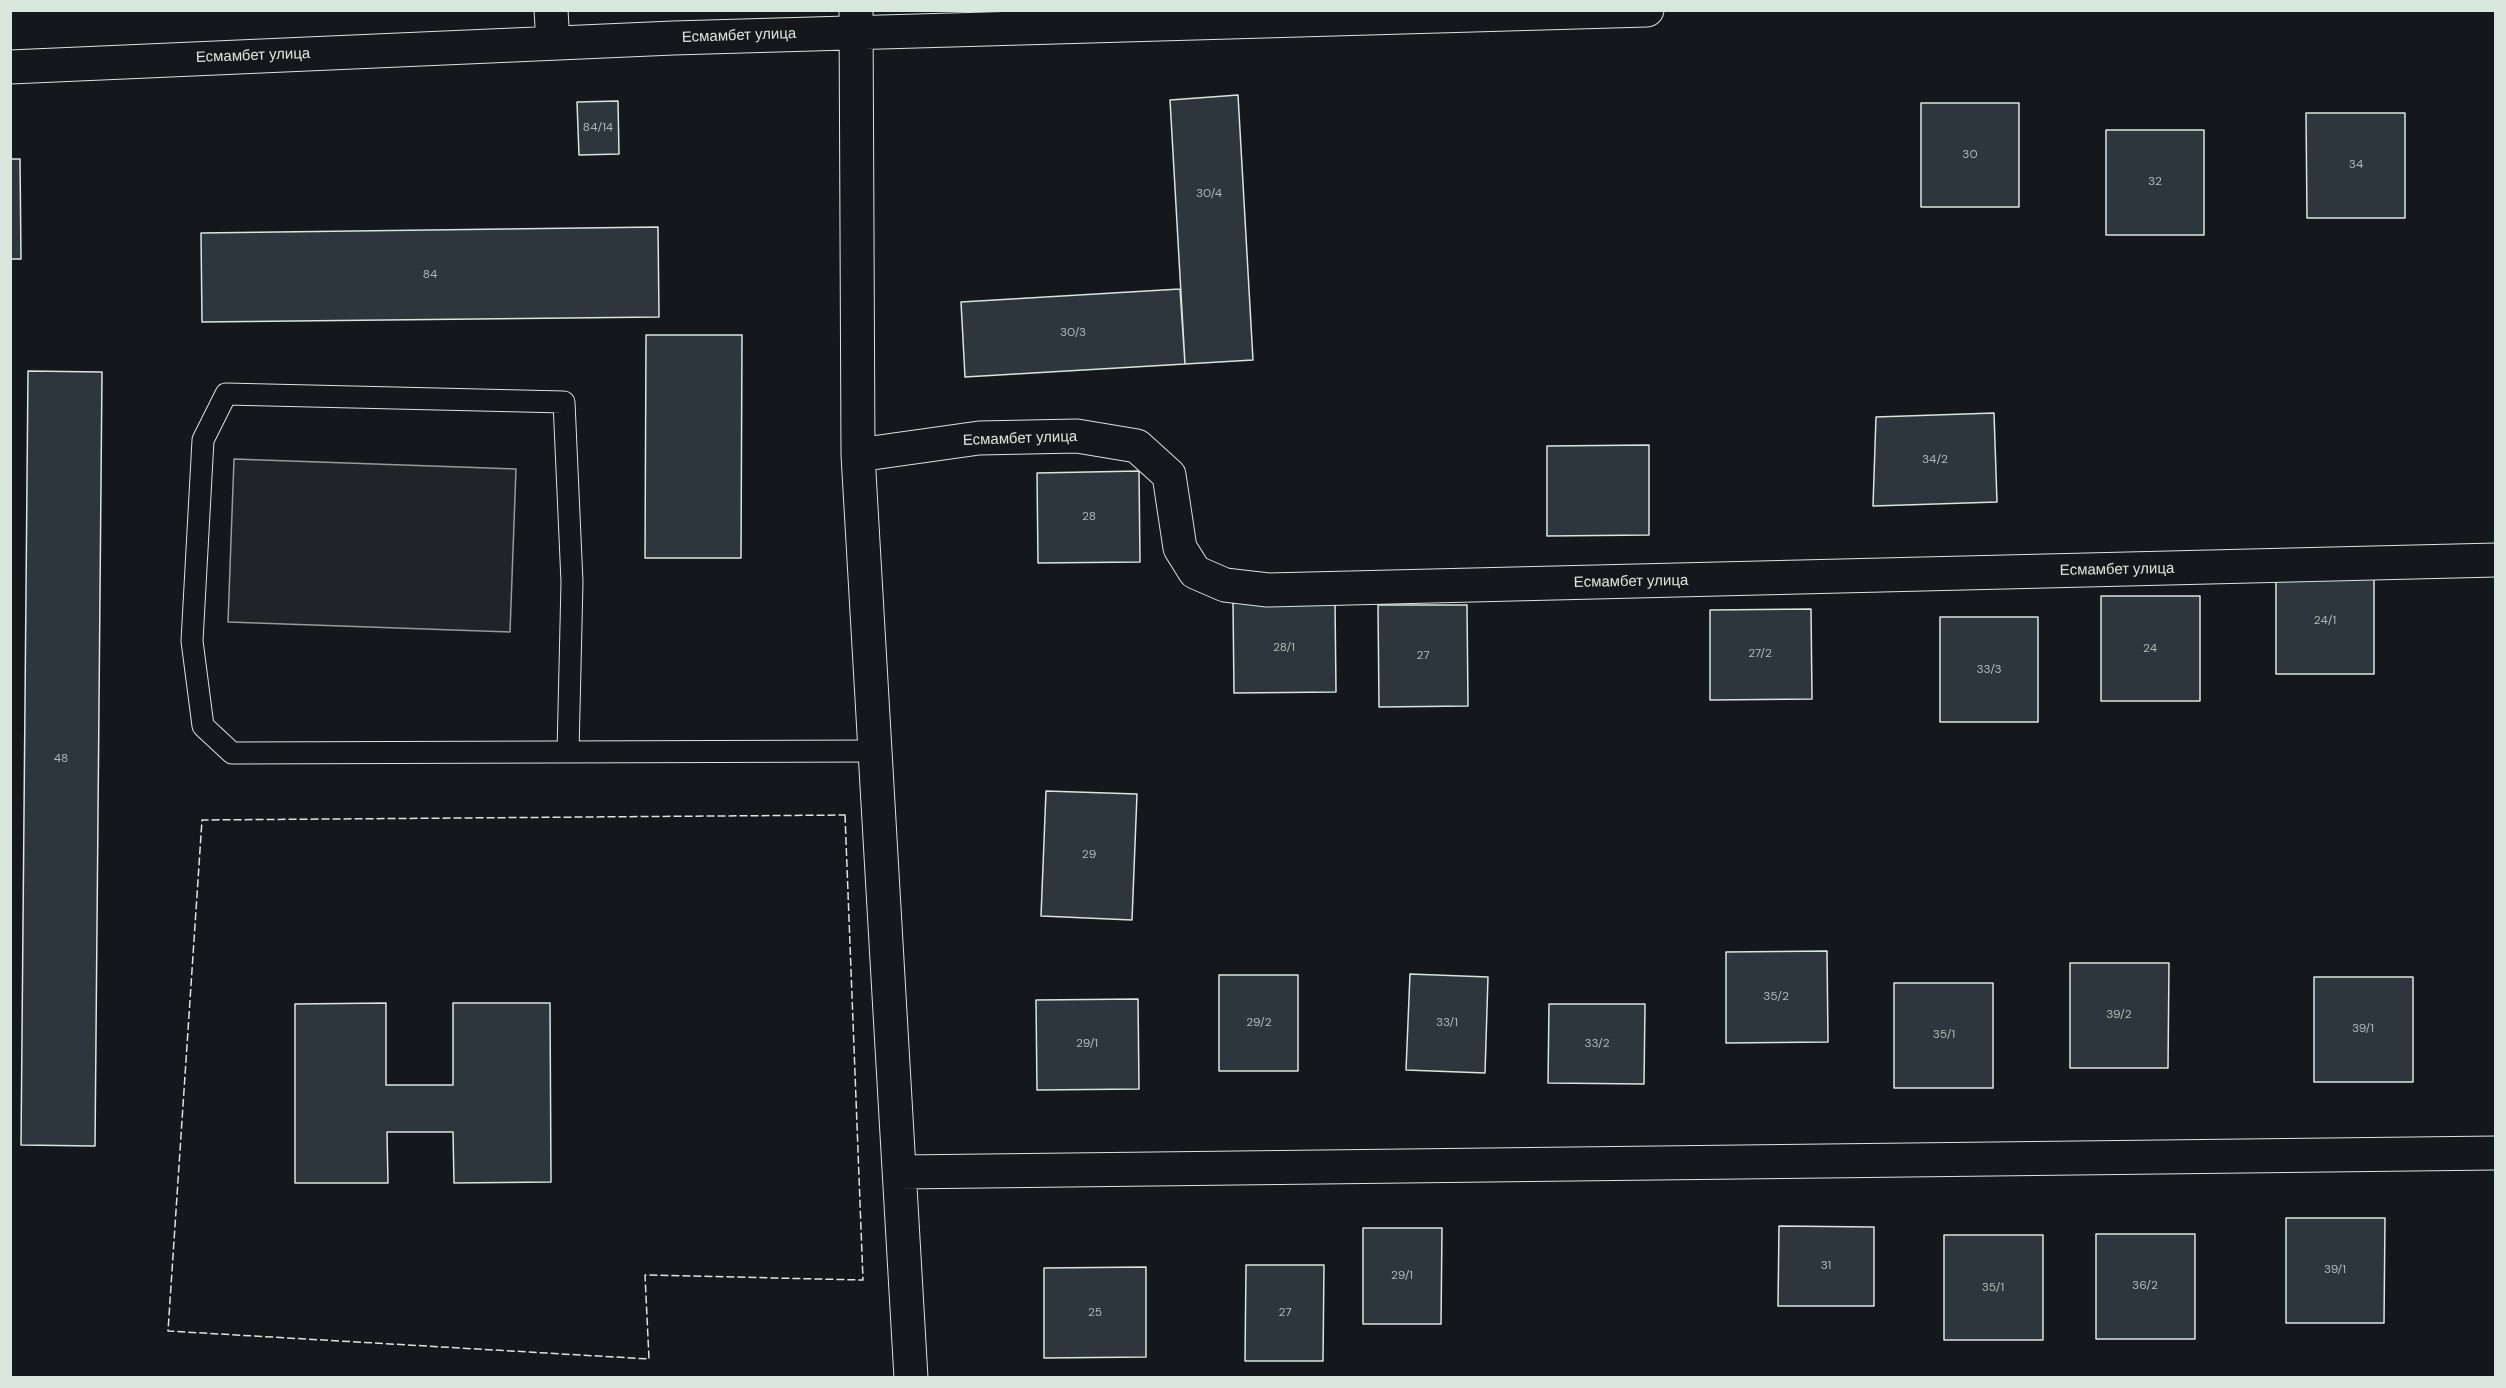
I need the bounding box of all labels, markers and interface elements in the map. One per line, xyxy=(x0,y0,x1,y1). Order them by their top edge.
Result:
street label: Есмамбет улица xyxy=(681,25,797,47)
street label: Есмамбет улица xyxy=(195,45,311,67)
house number: 84/14 xyxy=(583,121,613,135)
house number: 30 xyxy=(1962,148,1978,162)
house number: 34 xyxy=(2349,158,2363,172)
house number: 32 xyxy=(2148,175,2162,189)
house number: 30/4 xyxy=(1196,187,1222,201)
house number: 84 xyxy=(423,268,437,282)
house number: 30/3 xyxy=(1060,326,1086,340)
street label: Есмамбет улица xyxy=(962,428,1078,450)
house number: 34/2 xyxy=(1922,453,1948,467)
house number: 28 xyxy=(1082,510,1096,524)
street label: Есмамбет улица xyxy=(2060,560,2174,580)
street label: Есмамбет улица xyxy=(1574,572,1688,592)
house number: 24/1 xyxy=(2314,614,2336,628)
house number: 28/1 xyxy=(1273,641,1295,655)
house number: 24 xyxy=(2143,642,2157,656)
house number: 27/2 xyxy=(1748,647,1772,661)
house number: 27 xyxy=(1416,649,1430,663)
house number: 33/3 xyxy=(1977,663,2001,677)
house number: 48 xyxy=(54,752,68,766)
house number: 29 xyxy=(1082,848,1096,862)
house number: 35/2 xyxy=(1763,990,1789,1004)
house number: 39/2 xyxy=(2106,1008,2132,1022)
house number: 29/2 xyxy=(1246,1016,1272,1030)
house number: 33/1 xyxy=(1436,1016,1458,1030)
house number: 39/1 xyxy=(2352,1022,2374,1036)
house number: 35/1 xyxy=(1933,1028,1955,1042)
house number: 29/1 xyxy=(1076,1037,1098,1051)
house number: 33/2 xyxy=(1584,1037,1610,1051)
house number: 31 xyxy=(1821,1259,1831,1273)
house number: 39/1 xyxy=(2324,1263,2346,1277)
house number: 29/1 xyxy=(1391,1269,1413,1283)
house number: 36/2 xyxy=(2132,1279,2158,1293)
house number: 35/1 xyxy=(1982,1281,2004,1295)
house number: 25 xyxy=(1088,1306,1102,1320)
house number: 27 xyxy=(1278,1306,1292,1320)

